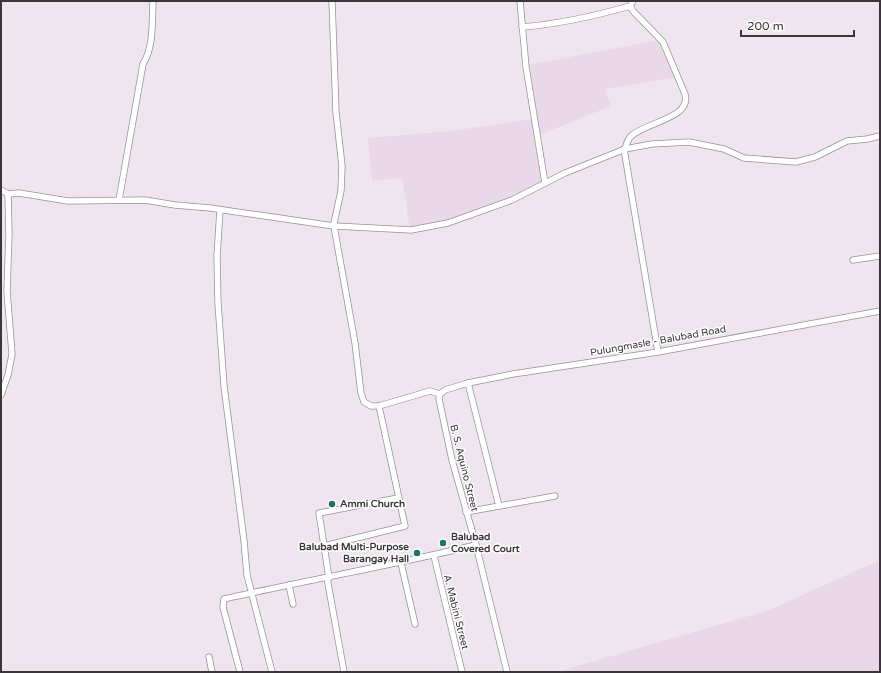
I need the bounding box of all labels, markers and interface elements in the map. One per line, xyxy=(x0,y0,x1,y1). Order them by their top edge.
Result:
scale bar xyxy=(741,12,854,38)
text: 200 m xyxy=(747,19,784,33)
street label: Pulungmasle - Balubad Road xyxy=(589,323,727,359)
street label: B. S. Aquino Street xyxy=(447,423,481,513)
place label: Ammi Church xyxy=(340,498,405,510)
marker: Ammi Church xyxy=(327,499,337,509)
place label: Balubad Covered Court xyxy=(451,531,520,555)
marker: Balubad Covered Court xyxy=(438,538,448,548)
place label: Balubad Multi-Purpose Barangay Hall xyxy=(299,541,409,565)
marker: Balubad Multi-Purpose Barangay Hall xyxy=(412,548,422,558)
street label: A. Mabini Street xyxy=(441,573,471,651)

